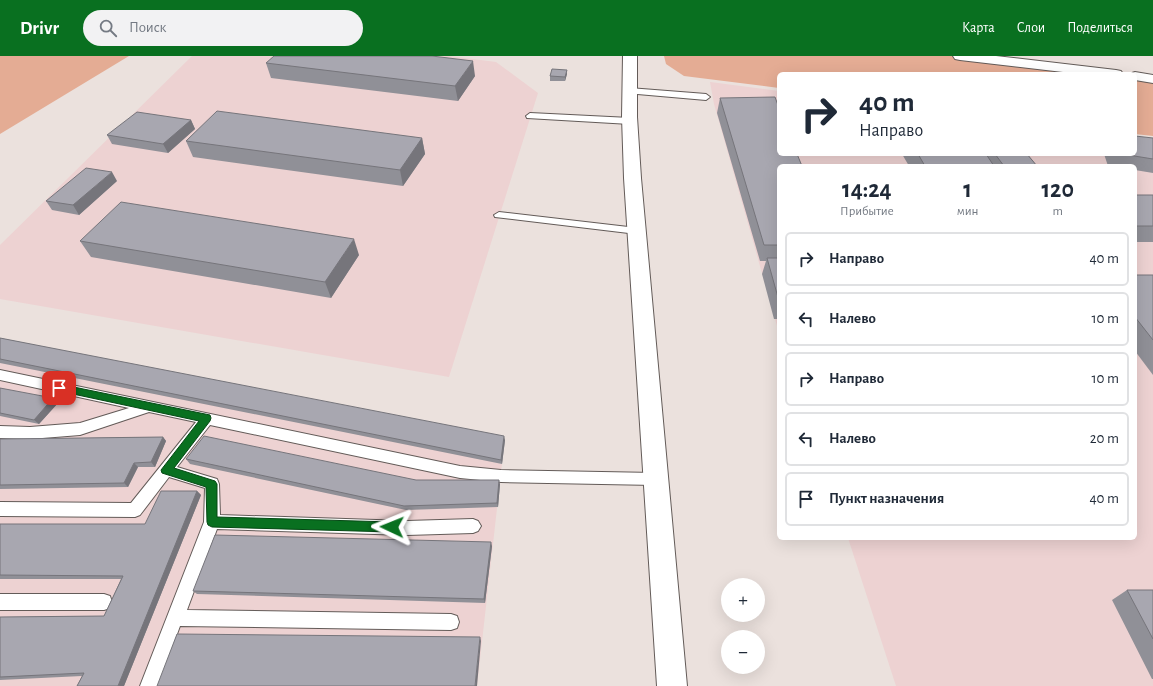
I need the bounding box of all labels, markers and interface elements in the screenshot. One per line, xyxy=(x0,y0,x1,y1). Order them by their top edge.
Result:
search box xyxy=(83,10,363,46)
icon: search xyxy=(97,17,119,39)
text: Drivr xyxy=(20,19,59,38)
text: Поиск xyxy=(129,20,167,35)
text: Карта xyxy=(962,21,995,35)
text: Слои xyxy=(1017,21,1045,35)
text: Поделиться xyxy=(1067,21,1133,35)
icon: right xyxy=(793,88,845,140)
text: 40 m xyxy=(859,89,915,117)
text: Направо xyxy=(859,122,923,140)
text: 14:24 xyxy=(842,178,892,202)
text: 1 xyxy=(963,178,972,202)
text: 120 xyxy=(1041,178,1074,202)
text: Прибытие xyxy=(840,205,894,218)
text: мин xyxy=(957,205,978,218)
text: m xyxy=(1052,205,1063,218)
icon: right xyxy=(795,248,817,270)
text: Направо xyxy=(829,251,884,266)
text: 40 m xyxy=(1089,251,1119,266)
icon: left xyxy=(795,308,817,330)
text: Налево xyxy=(829,311,876,326)
text: 10 m xyxy=(1091,311,1119,326)
icon: right xyxy=(795,368,817,390)
pin xyxy=(42,371,76,405)
text: Направо xyxy=(829,371,884,386)
text: 10 m xyxy=(1091,371,1119,386)
icon: arrive xyxy=(48,377,70,399)
icon: left xyxy=(795,428,817,450)
text: Налево xyxy=(829,431,876,446)
text: 20 m xyxy=(1090,431,1119,446)
icon: arrive xyxy=(795,488,817,510)
text: Пункт назначения xyxy=(829,491,944,506)
text: 40 m xyxy=(1089,491,1119,506)
position arrow xyxy=(371,506,413,548)
map controls xyxy=(721,578,765,674)
button: + xyxy=(721,578,765,622)
button: − xyxy=(721,630,765,674)

